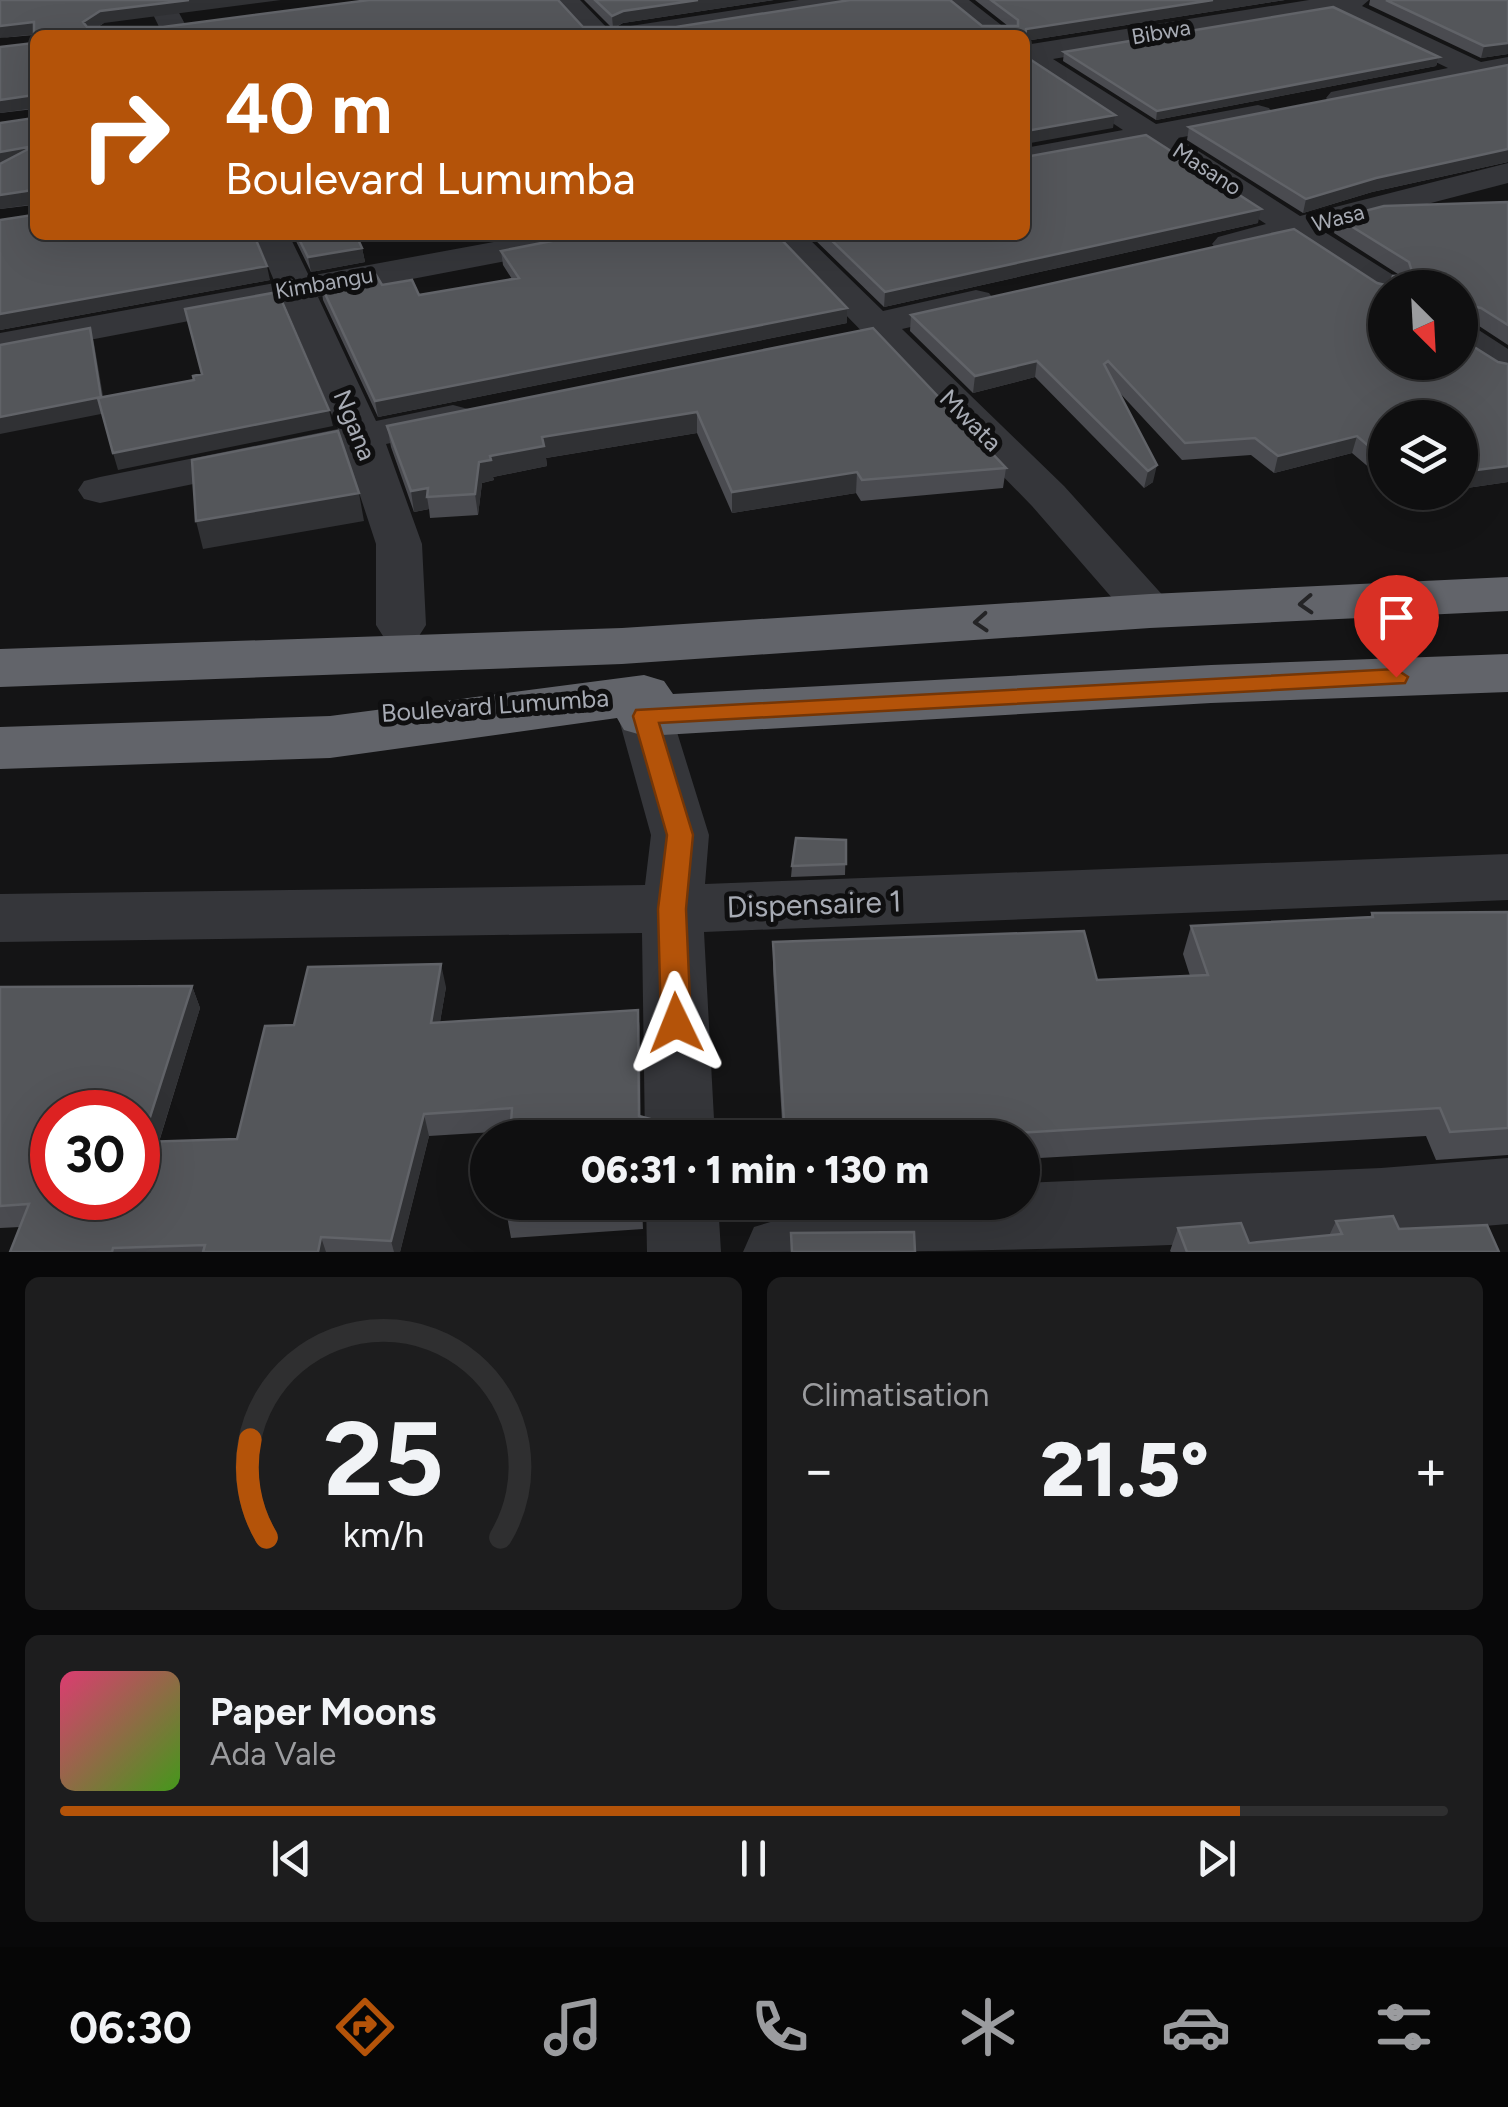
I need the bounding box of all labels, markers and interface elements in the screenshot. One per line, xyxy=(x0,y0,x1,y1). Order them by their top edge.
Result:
street label: Bibwa xyxy=(1129,14,1193,50)
text: 40 m xyxy=(225,66,392,151)
icon: right xyxy=(60,70,190,200)
street label: Masano xyxy=(1168,137,1246,201)
text: Boulevard Lumumba xyxy=(225,151,636,205)
street label: Wasa xyxy=(1309,198,1367,238)
street label: Kimbangu xyxy=(273,261,375,305)
north arrow xyxy=(1368,270,1478,380)
map controls xyxy=(1368,270,1478,510)
street label: Mwata xyxy=(934,383,1008,457)
street label: Ngana xyxy=(327,385,383,465)
button: layers xyxy=(1368,400,1478,510)
pin xyxy=(1354,575,1439,678)
icon: arrive xyxy=(1369,590,1424,645)
one-way arrow xyxy=(1297,593,1313,614)
one-way arrow xyxy=(973,611,989,633)
street label: Boulevard Lumumba xyxy=(380,682,610,728)
street label: Dispensaire 1 xyxy=(726,882,902,926)
position arrow xyxy=(624,971,728,1075)
speed limit sign: 30 xyxy=(30,1090,160,1220)
text: 06:31 · 1 min · 130 m xyxy=(581,1147,929,1193)
text: Climatisation xyxy=(802,1376,989,1414)
text: 25 xyxy=(323,1396,444,1521)
text: 21.5° xyxy=(1040,1425,1209,1515)
text: − xyxy=(802,1437,836,1503)
text: + xyxy=(1414,1437,1448,1503)
text: km/h xyxy=(342,1513,424,1556)
text: Paper Moons xyxy=(210,1689,436,1735)
text: Ada Vale xyxy=(210,1735,336,1773)
icon: previous xyxy=(264,1831,319,1886)
icon: pause xyxy=(726,1831,781,1886)
icon: next xyxy=(1189,1831,1244,1886)
icon: directions xyxy=(330,1992,400,2062)
icon: music xyxy=(538,1992,608,2062)
icon: phone xyxy=(745,1992,815,2062)
icon: climate xyxy=(953,1992,1023,2062)
icon: car xyxy=(1161,1992,1231,2062)
icon: filters xyxy=(1369,1992,1439,2062)
text: 06:30 xyxy=(69,2000,192,2054)

